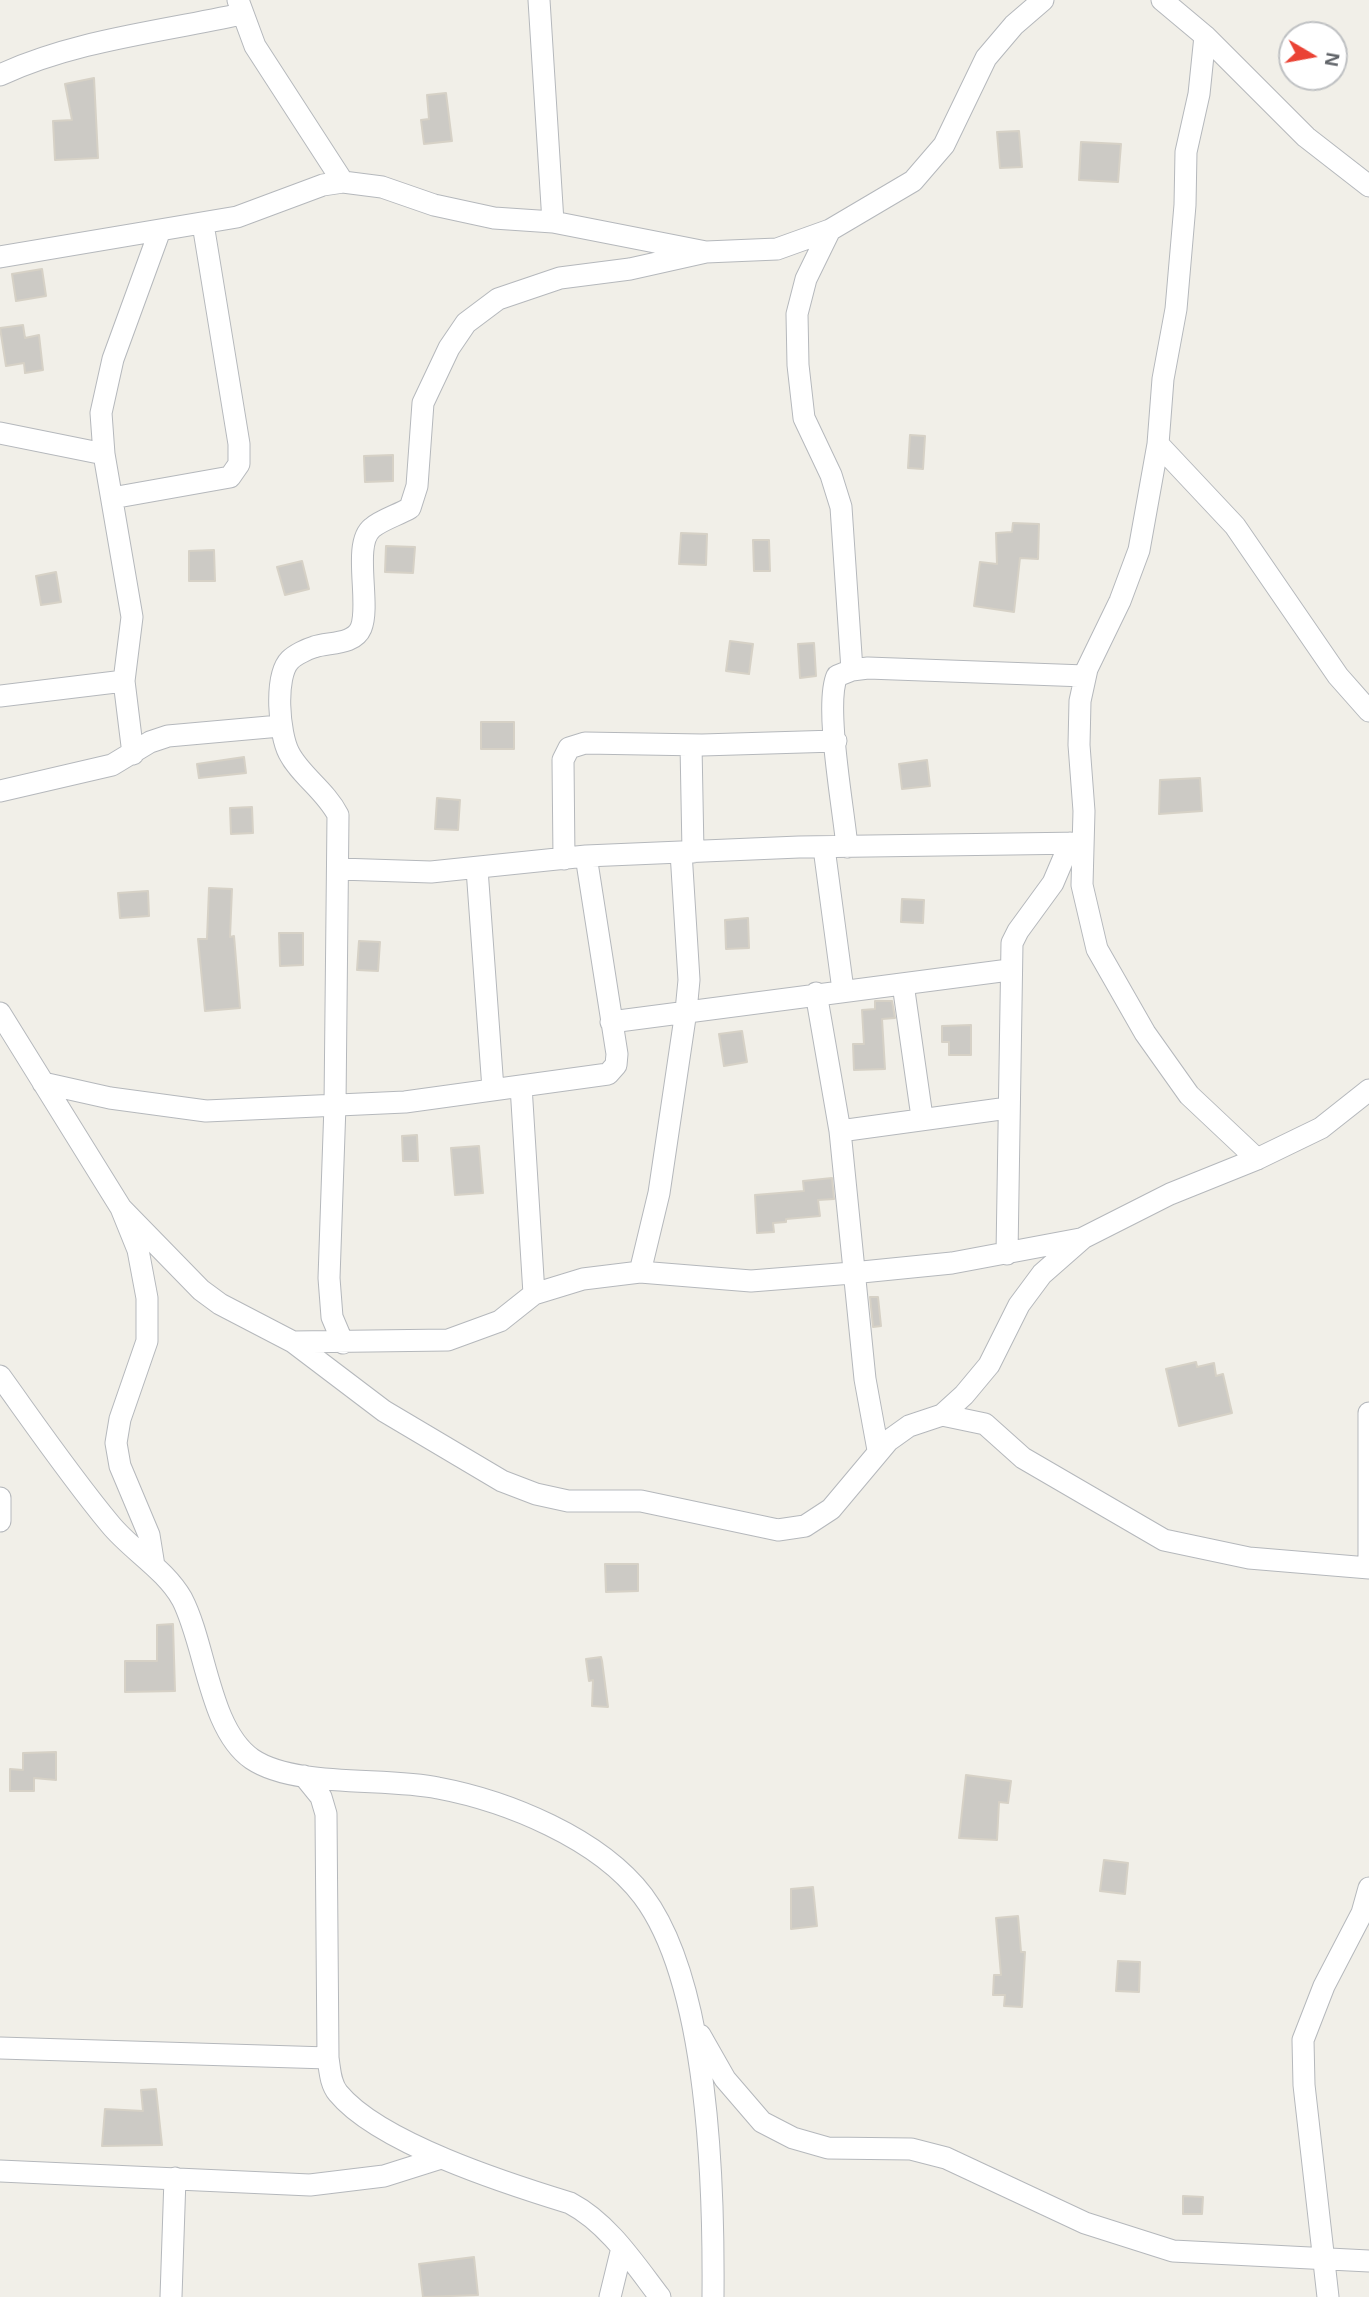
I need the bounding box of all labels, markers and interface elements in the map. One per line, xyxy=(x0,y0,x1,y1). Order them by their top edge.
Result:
north arrow xyxy=(1278,21,1348,91)
text: N xyxy=(1321,51,1344,68)

